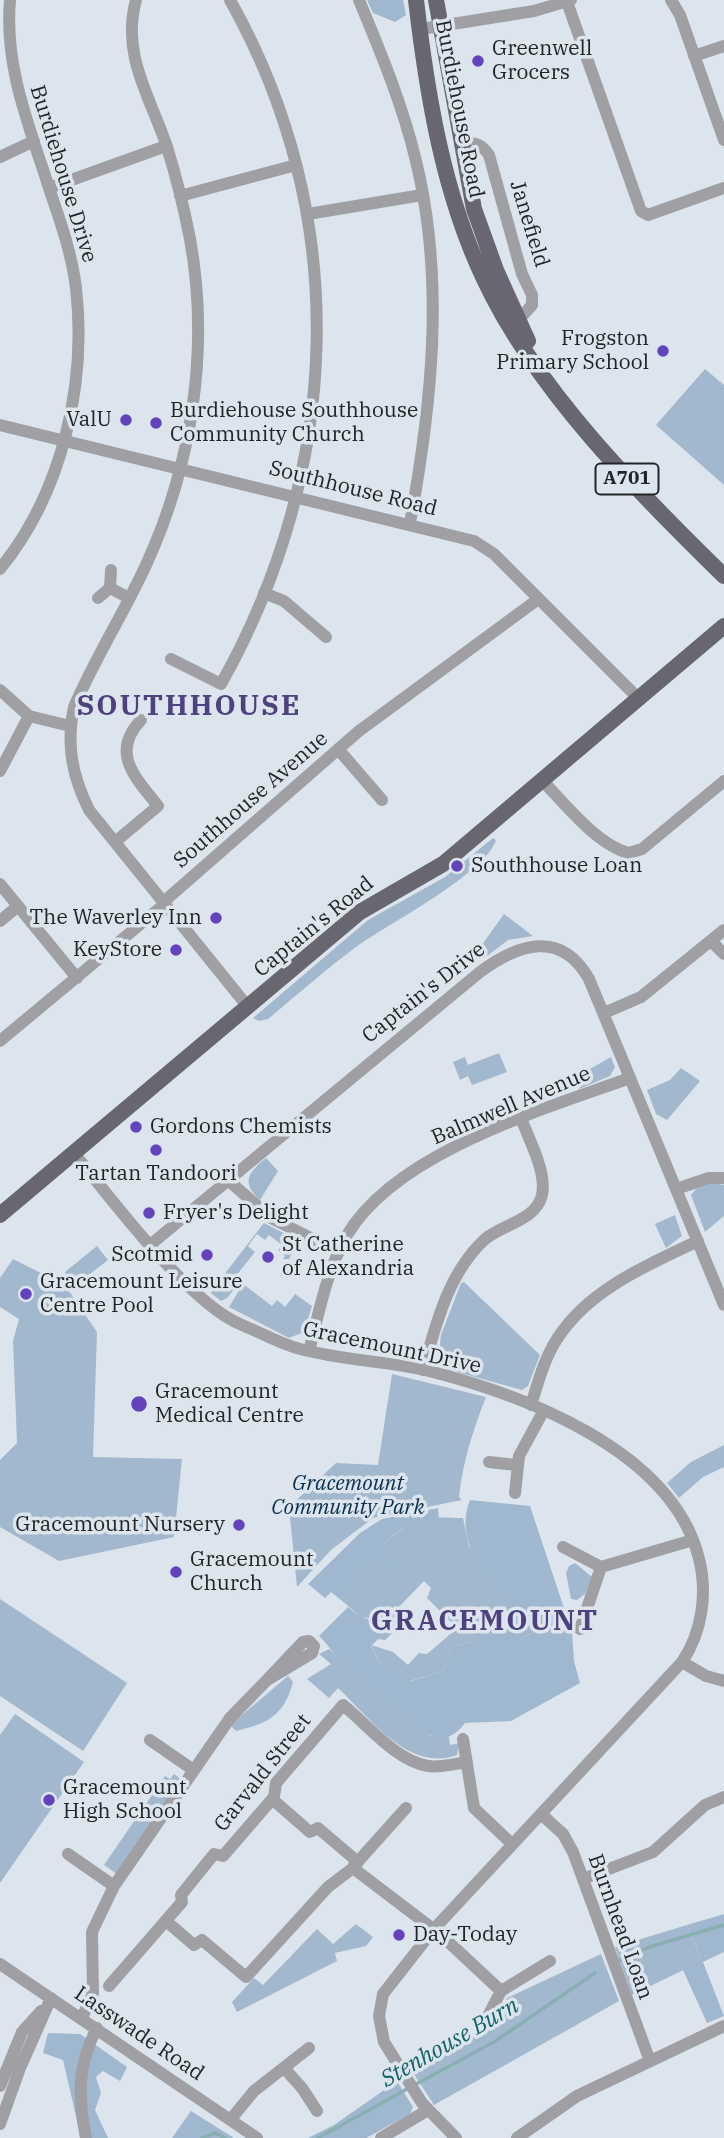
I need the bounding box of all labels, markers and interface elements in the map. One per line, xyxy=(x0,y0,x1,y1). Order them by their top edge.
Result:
street label: Burdiehouse Road xyxy=(429,18,489,200)
place label: Greenwell Grocers xyxy=(492,36,592,86)
marker: Greenwell Grocers xyxy=(470,53,486,69)
street label: Burdiehouse Drive xyxy=(24,82,102,266)
street label: Janefield xyxy=(504,178,554,270)
place label: Frogston Primary School xyxy=(496,326,649,376)
marker: Frogston Primary School xyxy=(655,343,671,359)
place label: Burdiehouse Southhouse Community Church xyxy=(170,398,418,448)
place label: ValU xyxy=(66,407,112,433)
marker: ValU xyxy=(118,412,134,428)
marker: Burdiehouse Southhouse Community Church xyxy=(148,415,164,431)
street label: Southhouse Road xyxy=(266,456,440,522)
road number: A701 xyxy=(596,464,658,494)
district label: SOUTHHOUSE xyxy=(78,690,300,724)
street label: Southhouse Avenue xyxy=(169,726,333,874)
place label: Southhouse Loan xyxy=(471,853,642,879)
marker: Southhouse Loan xyxy=(449,858,465,874)
street label: Captain's Road xyxy=(249,871,379,983)
place label: The Waverley Inn xyxy=(30,905,202,931)
marker: The Waverley Inn xyxy=(208,910,224,926)
place label: KeyStore xyxy=(73,937,162,963)
street label: Captain's Drive xyxy=(358,937,490,1049)
marker: KeyStore xyxy=(168,942,184,958)
street label: Balmwell Avenue xyxy=(428,1061,594,1151)
place label: Gordons Chemists xyxy=(150,1114,332,1140)
marker: Gordons Chemists xyxy=(128,1119,144,1135)
marker: Tartan Tandoori xyxy=(148,1142,164,1158)
place label: Tartan Tandoori xyxy=(75,1161,237,1187)
place label: Fryer's Delight xyxy=(163,1200,309,1226)
marker: Fryer's Delight xyxy=(141,1205,157,1221)
place label: St Catherine of Alexandria xyxy=(282,1232,414,1282)
place label: Scotmid xyxy=(111,1242,193,1268)
marker: Scotmid xyxy=(199,1247,215,1263)
marker: St Catherine of Alexandria xyxy=(260,1249,276,1265)
place label: Gracemount Leisure Centre Pool xyxy=(40,1269,243,1319)
marker: Gracemount Leisure Centre Pool xyxy=(18,1286,34,1302)
street label: Gracemount Drive xyxy=(301,1317,483,1379)
place label: Gracemount Medical Centre xyxy=(155,1379,304,1429)
marker: Gracemount Medical Centre xyxy=(129,1394,149,1414)
park label: Gracemount Community Park xyxy=(271,1471,425,1521)
place label: Gracemount Nursery xyxy=(15,1512,225,1538)
marker: Gracemount Nursery xyxy=(231,1517,247,1533)
place label: Gracemount Church xyxy=(190,1547,313,1597)
marker: Gracemount Church xyxy=(168,1564,184,1580)
district label: GRACEMOUNT xyxy=(372,1605,598,1639)
street label: Garvald Street xyxy=(209,1709,317,1837)
place label: Gracemount High School xyxy=(63,1775,186,1825)
marker: Gracemount High School xyxy=(41,1792,57,1808)
street label: Burnhead Loan xyxy=(582,1851,658,2003)
place label: Day-Today xyxy=(413,1922,517,1948)
marker: Day-Today xyxy=(391,1927,407,1943)
street label: Lasswade Road xyxy=(69,1981,209,2087)
water label: Stenhouse Burn xyxy=(376,1992,524,2094)

